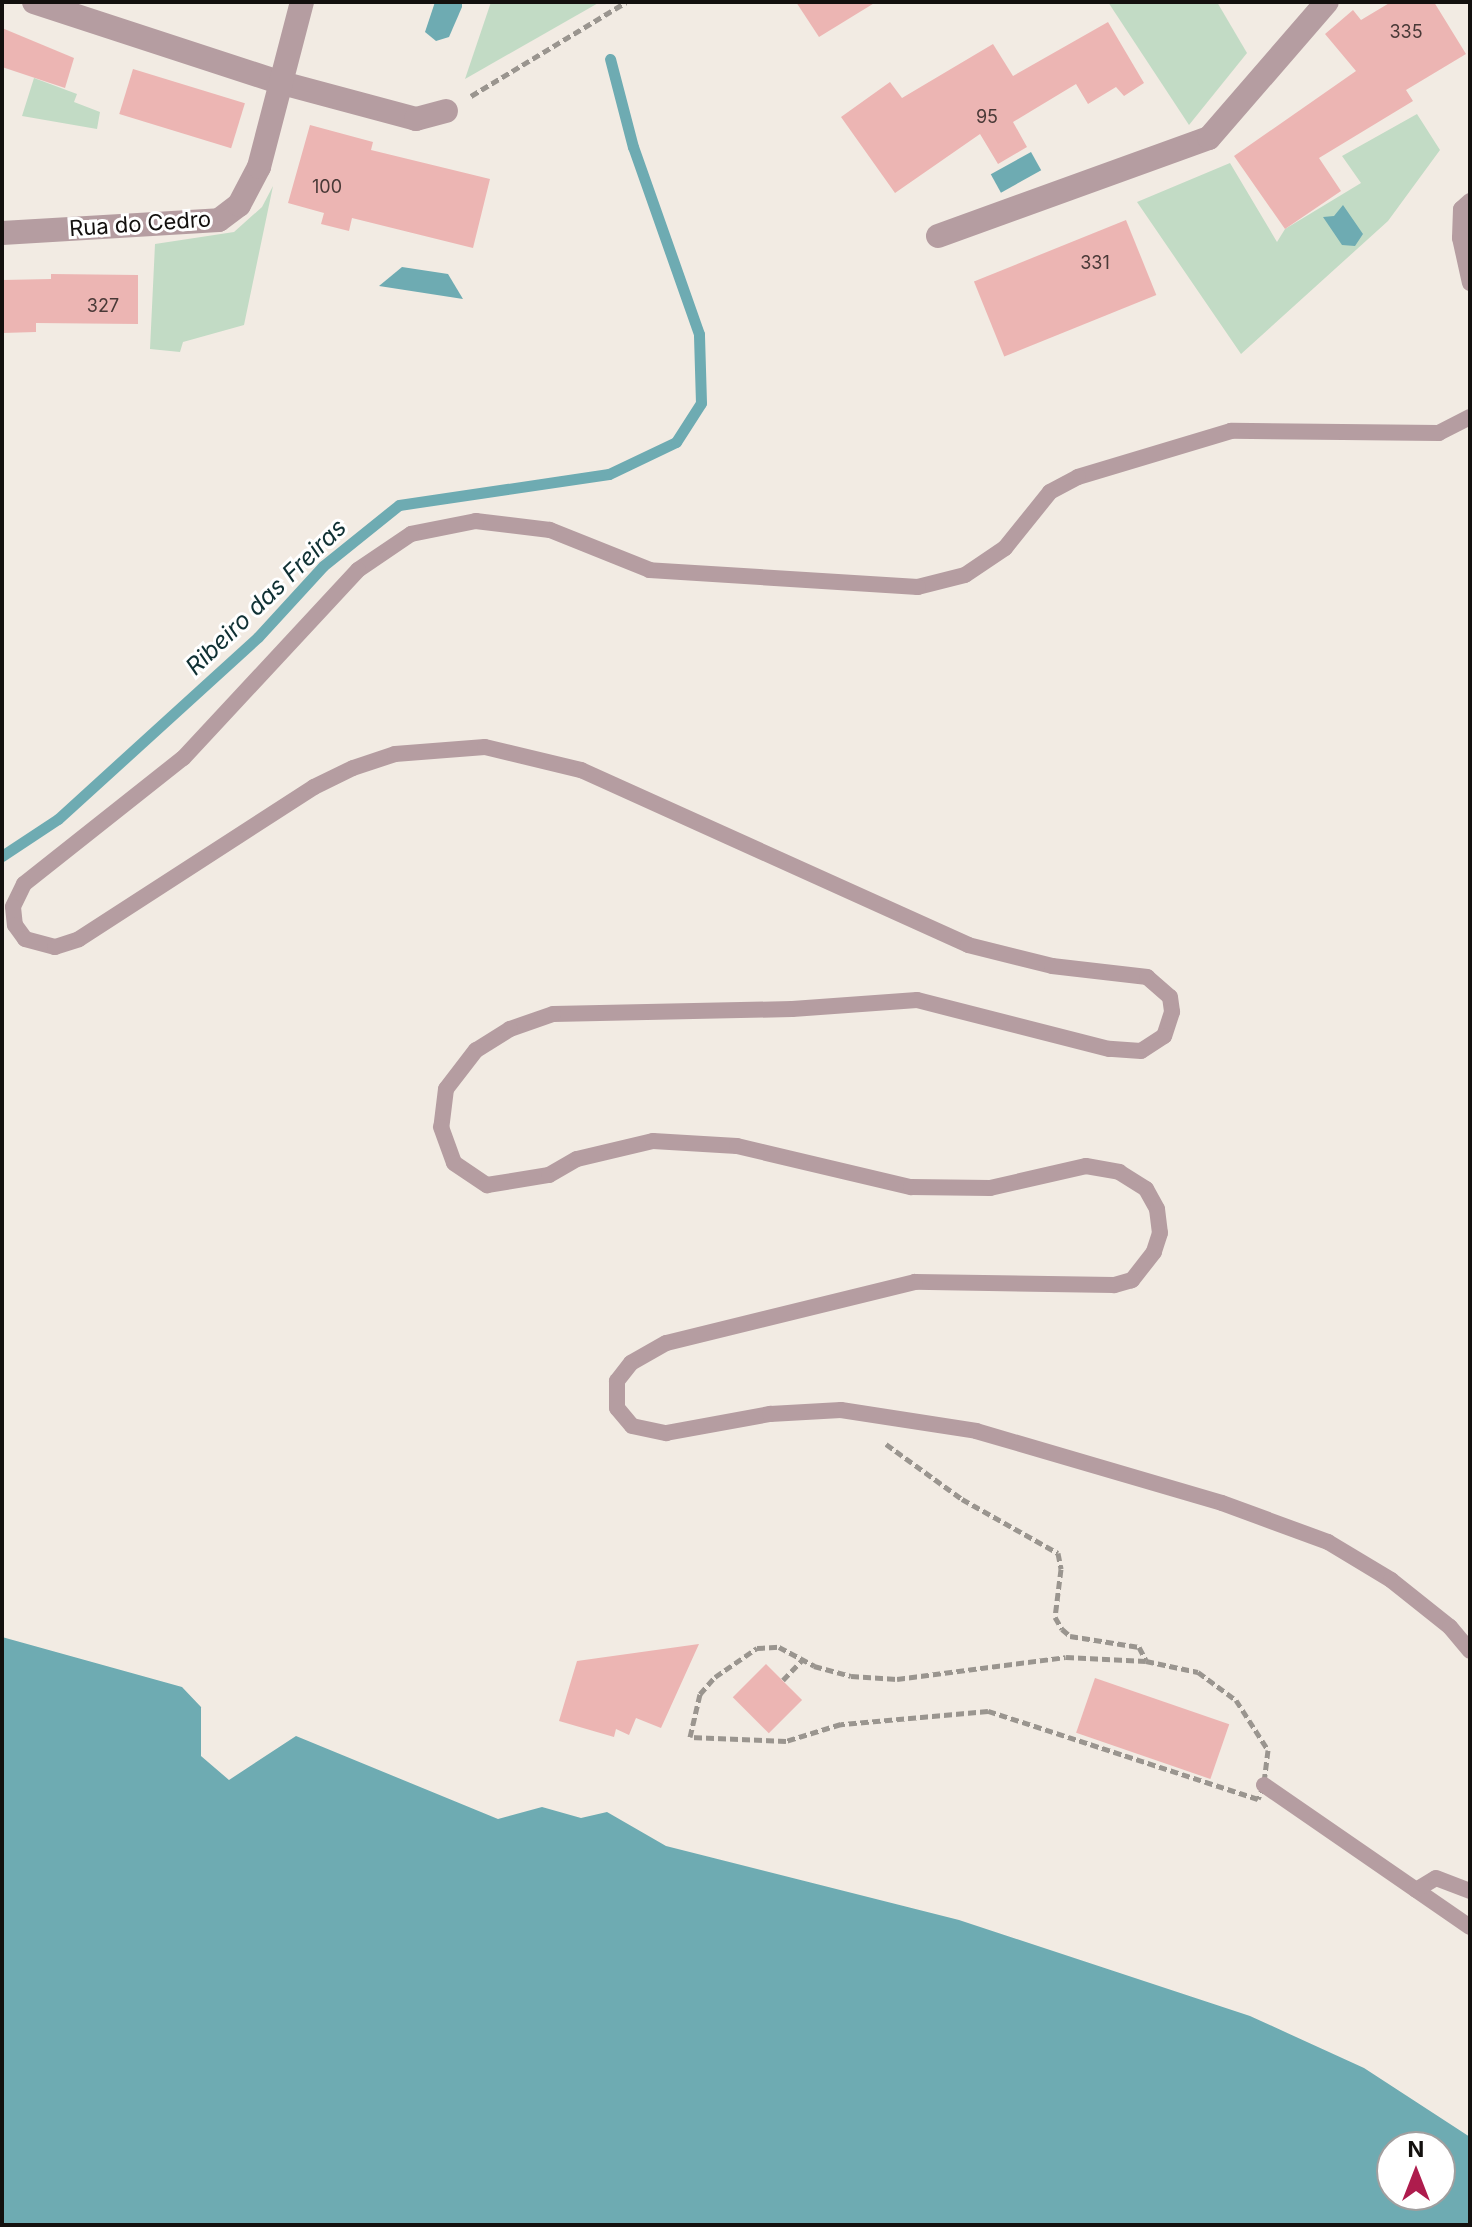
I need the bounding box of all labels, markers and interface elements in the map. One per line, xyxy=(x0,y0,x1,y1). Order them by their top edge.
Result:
house number: 335 xyxy=(1389,21,1423,43)
house number: 95 xyxy=(976,106,998,128)
house number: 100 xyxy=(312,176,342,198)
street label: Rua do Cedro xyxy=(68,206,212,242)
house number: 331 xyxy=(1080,252,1110,274)
house number: 327 xyxy=(87,295,119,317)
water label: Ribeiro das Freiras xyxy=(180,513,352,681)
north arrow xyxy=(1376,2131,1456,2211)
text: N xyxy=(1408,2136,1424,2162)

